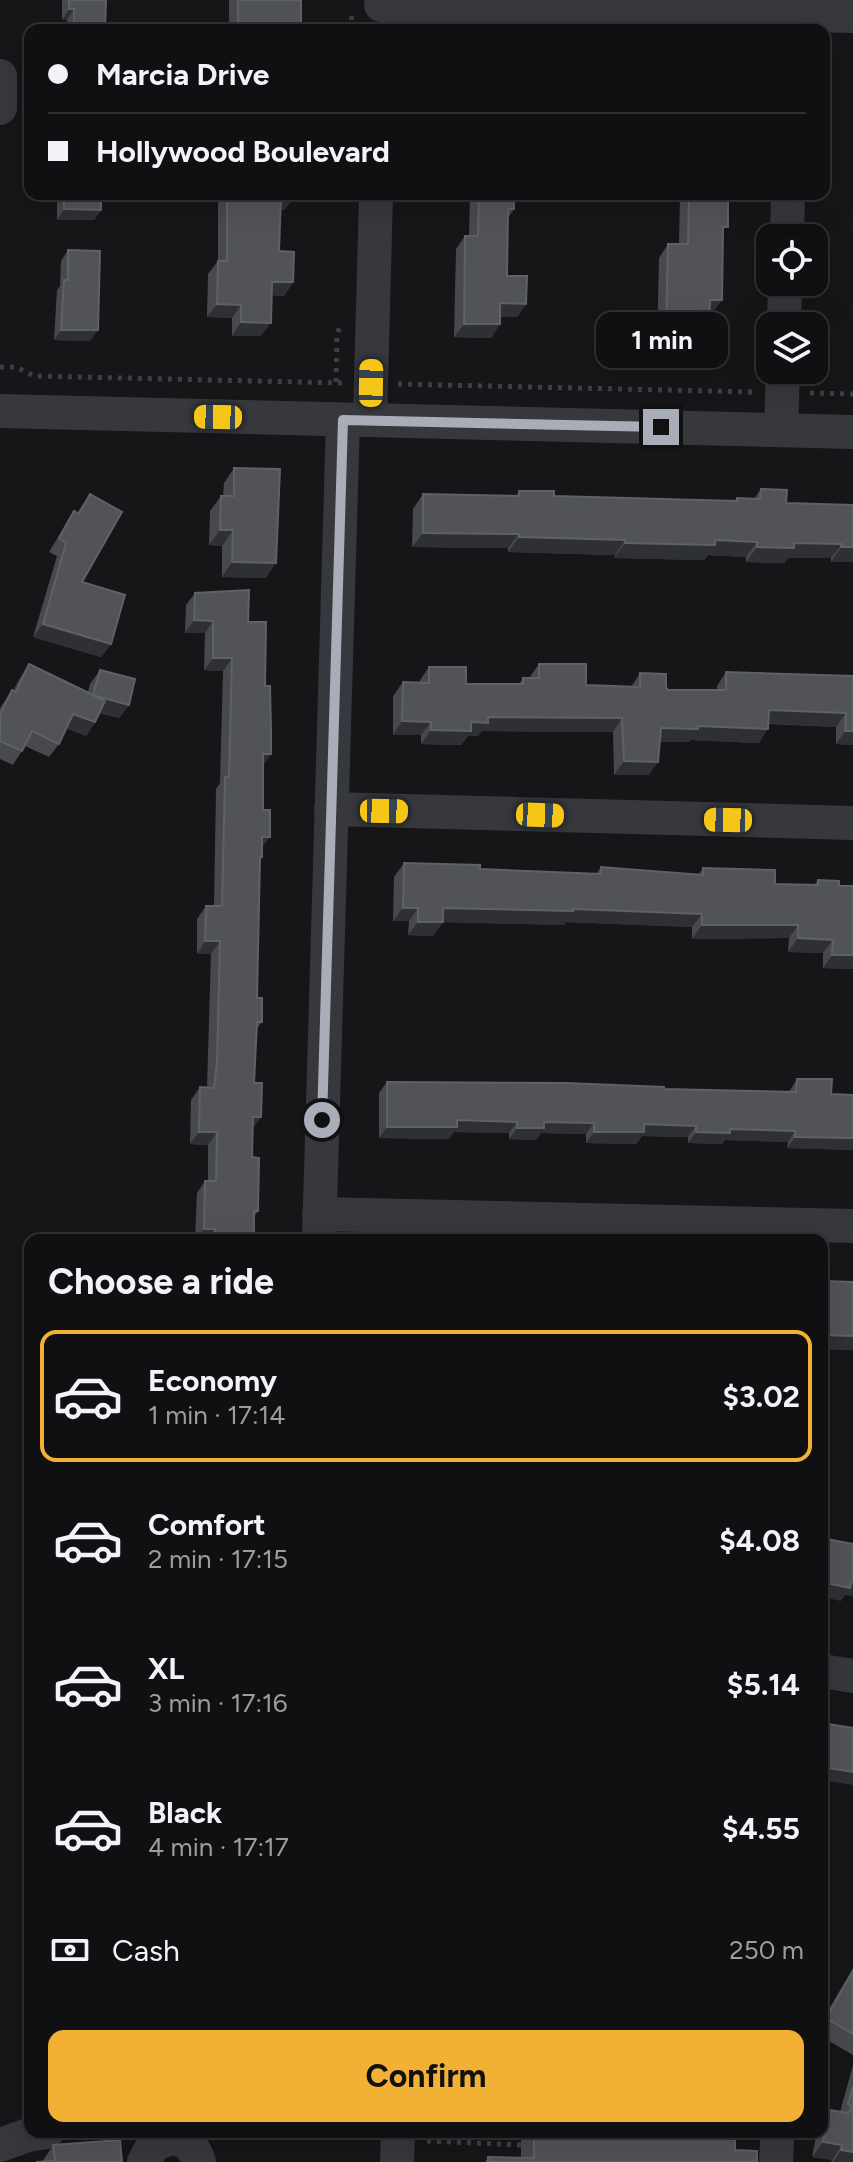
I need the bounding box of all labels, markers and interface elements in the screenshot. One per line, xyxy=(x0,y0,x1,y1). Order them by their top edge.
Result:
text: Marcia Drive xyxy=(96,56,270,93)
text: Hollywood Boulevard xyxy=(96,133,390,170)
map controls xyxy=(756,224,828,384)
button: locate xyxy=(756,224,828,296)
callout: 1 min xyxy=(595,311,727,367)
button: layers xyxy=(756,312,828,384)
text: 1 min xyxy=(631,324,693,356)
car xyxy=(359,359,383,407)
car xyxy=(194,405,242,429)
route end xyxy=(643,409,679,445)
car xyxy=(360,799,408,823)
car xyxy=(516,802,564,828)
car xyxy=(704,808,752,832)
route start xyxy=(304,1102,340,1138)
text: Choose a ride xyxy=(48,1260,274,1303)
icon: car xyxy=(52,1360,124,1432)
text: Economy xyxy=(148,1362,277,1399)
text: $3.02 xyxy=(722,1378,800,1415)
text: 1 min · 17:14 xyxy=(148,1399,285,1431)
icon: car xyxy=(52,1504,124,1576)
text: Comfort xyxy=(148,1506,266,1543)
text: $4.08 xyxy=(719,1522,800,1559)
text: 2 min · 17:15 xyxy=(148,1543,288,1575)
icon: car xyxy=(52,1648,124,1720)
text: XL xyxy=(148,1650,184,1687)
text: $5.14 xyxy=(727,1666,800,1703)
text: 3 min · 17:16 xyxy=(148,1687,287,1719)
icon: car xyxy=(52,1792,124,1864)
text: Black xyxy=(148,1794,222,1831)
text: $4.55 xyxy=(722,1810,800,1847)
text: 4 min · 17:17 xyxy=(148,1831,289,1863)
icon: cash xyxy=(48,1928,92,1972)
text: Cash xyxy=(112,1932,180,1969)
text: 250 m xyxy=(729,1934,804,1966)
button: Confirm xyxy=(48,2030,804,2122)

